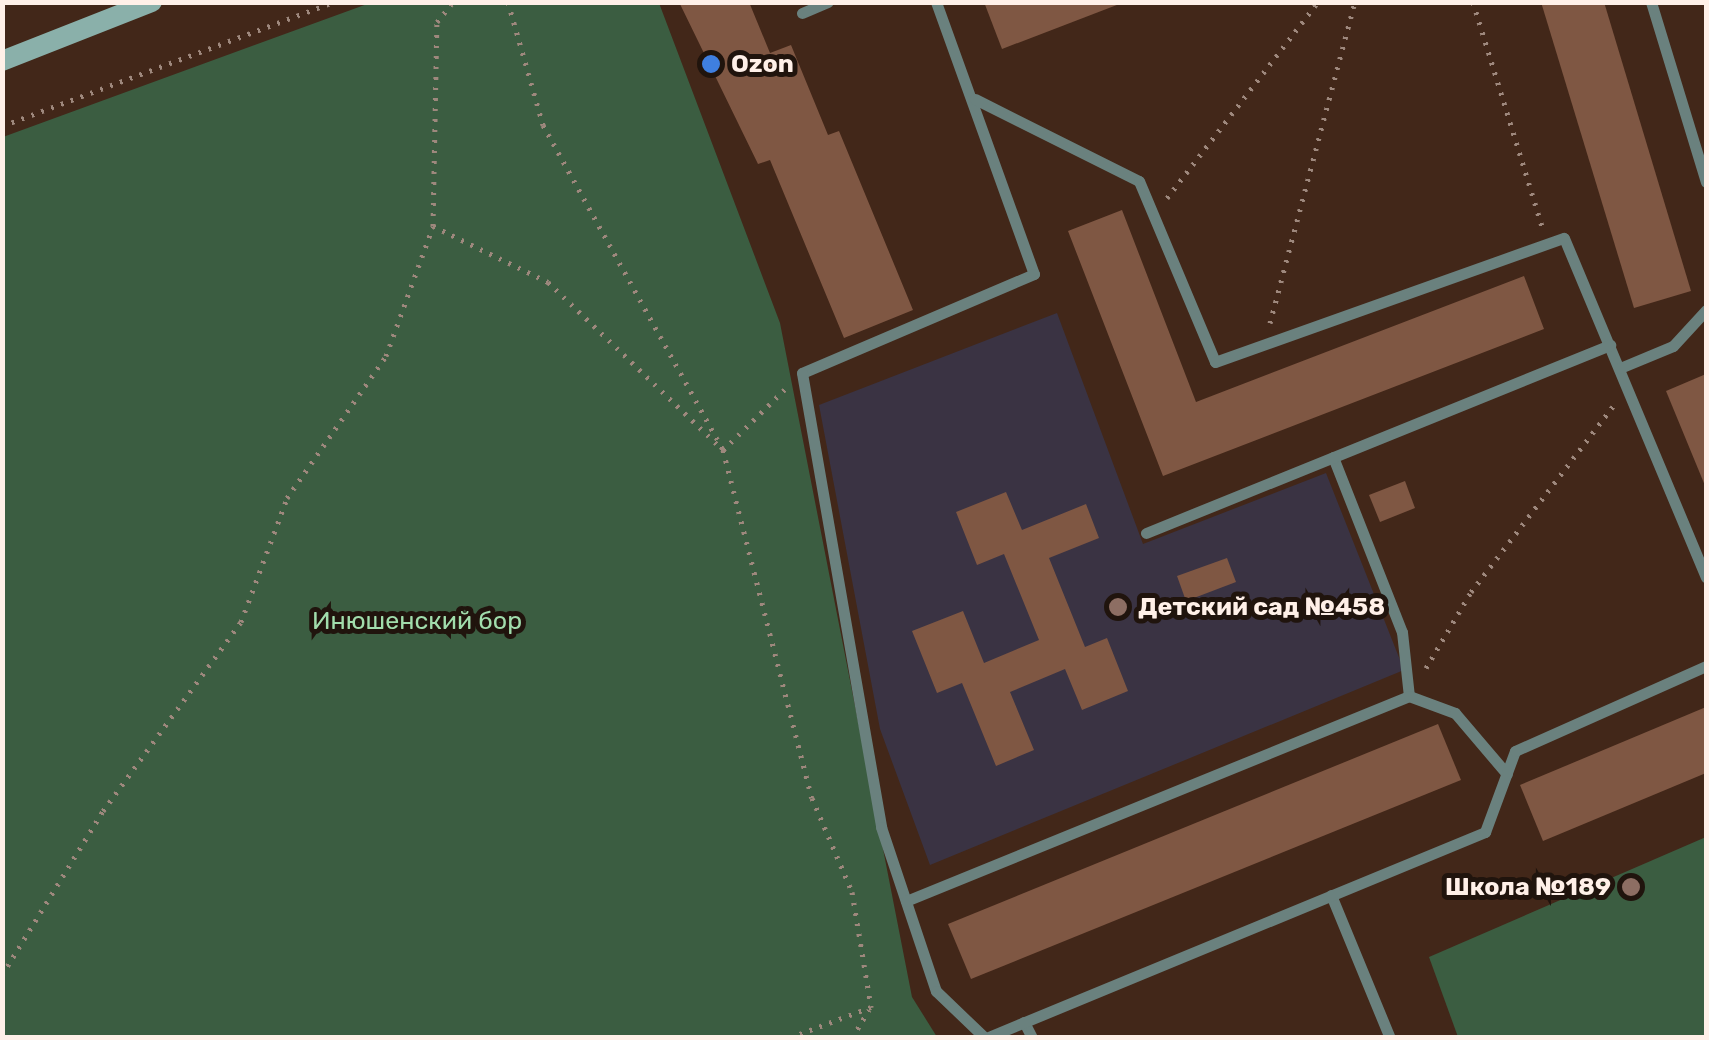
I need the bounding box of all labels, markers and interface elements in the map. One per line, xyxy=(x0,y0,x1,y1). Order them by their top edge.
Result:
place label: Ozon xyxy=(731,49,794,79)
marker: Ozon xyxy=(700,53,722,75)
place label: Детский сад №458 xyxy=(1138,592,1385,622)
marker: Детский сад №458 xyxy=(1107,596,1129,618)
park label: Инюшенский бор xyxy=(312,606,522,636)
place label: Школа №189 xyxy=(1445,872,1611,902)
marker: Школа №189 xyxy=(1620,876,1642,898)

